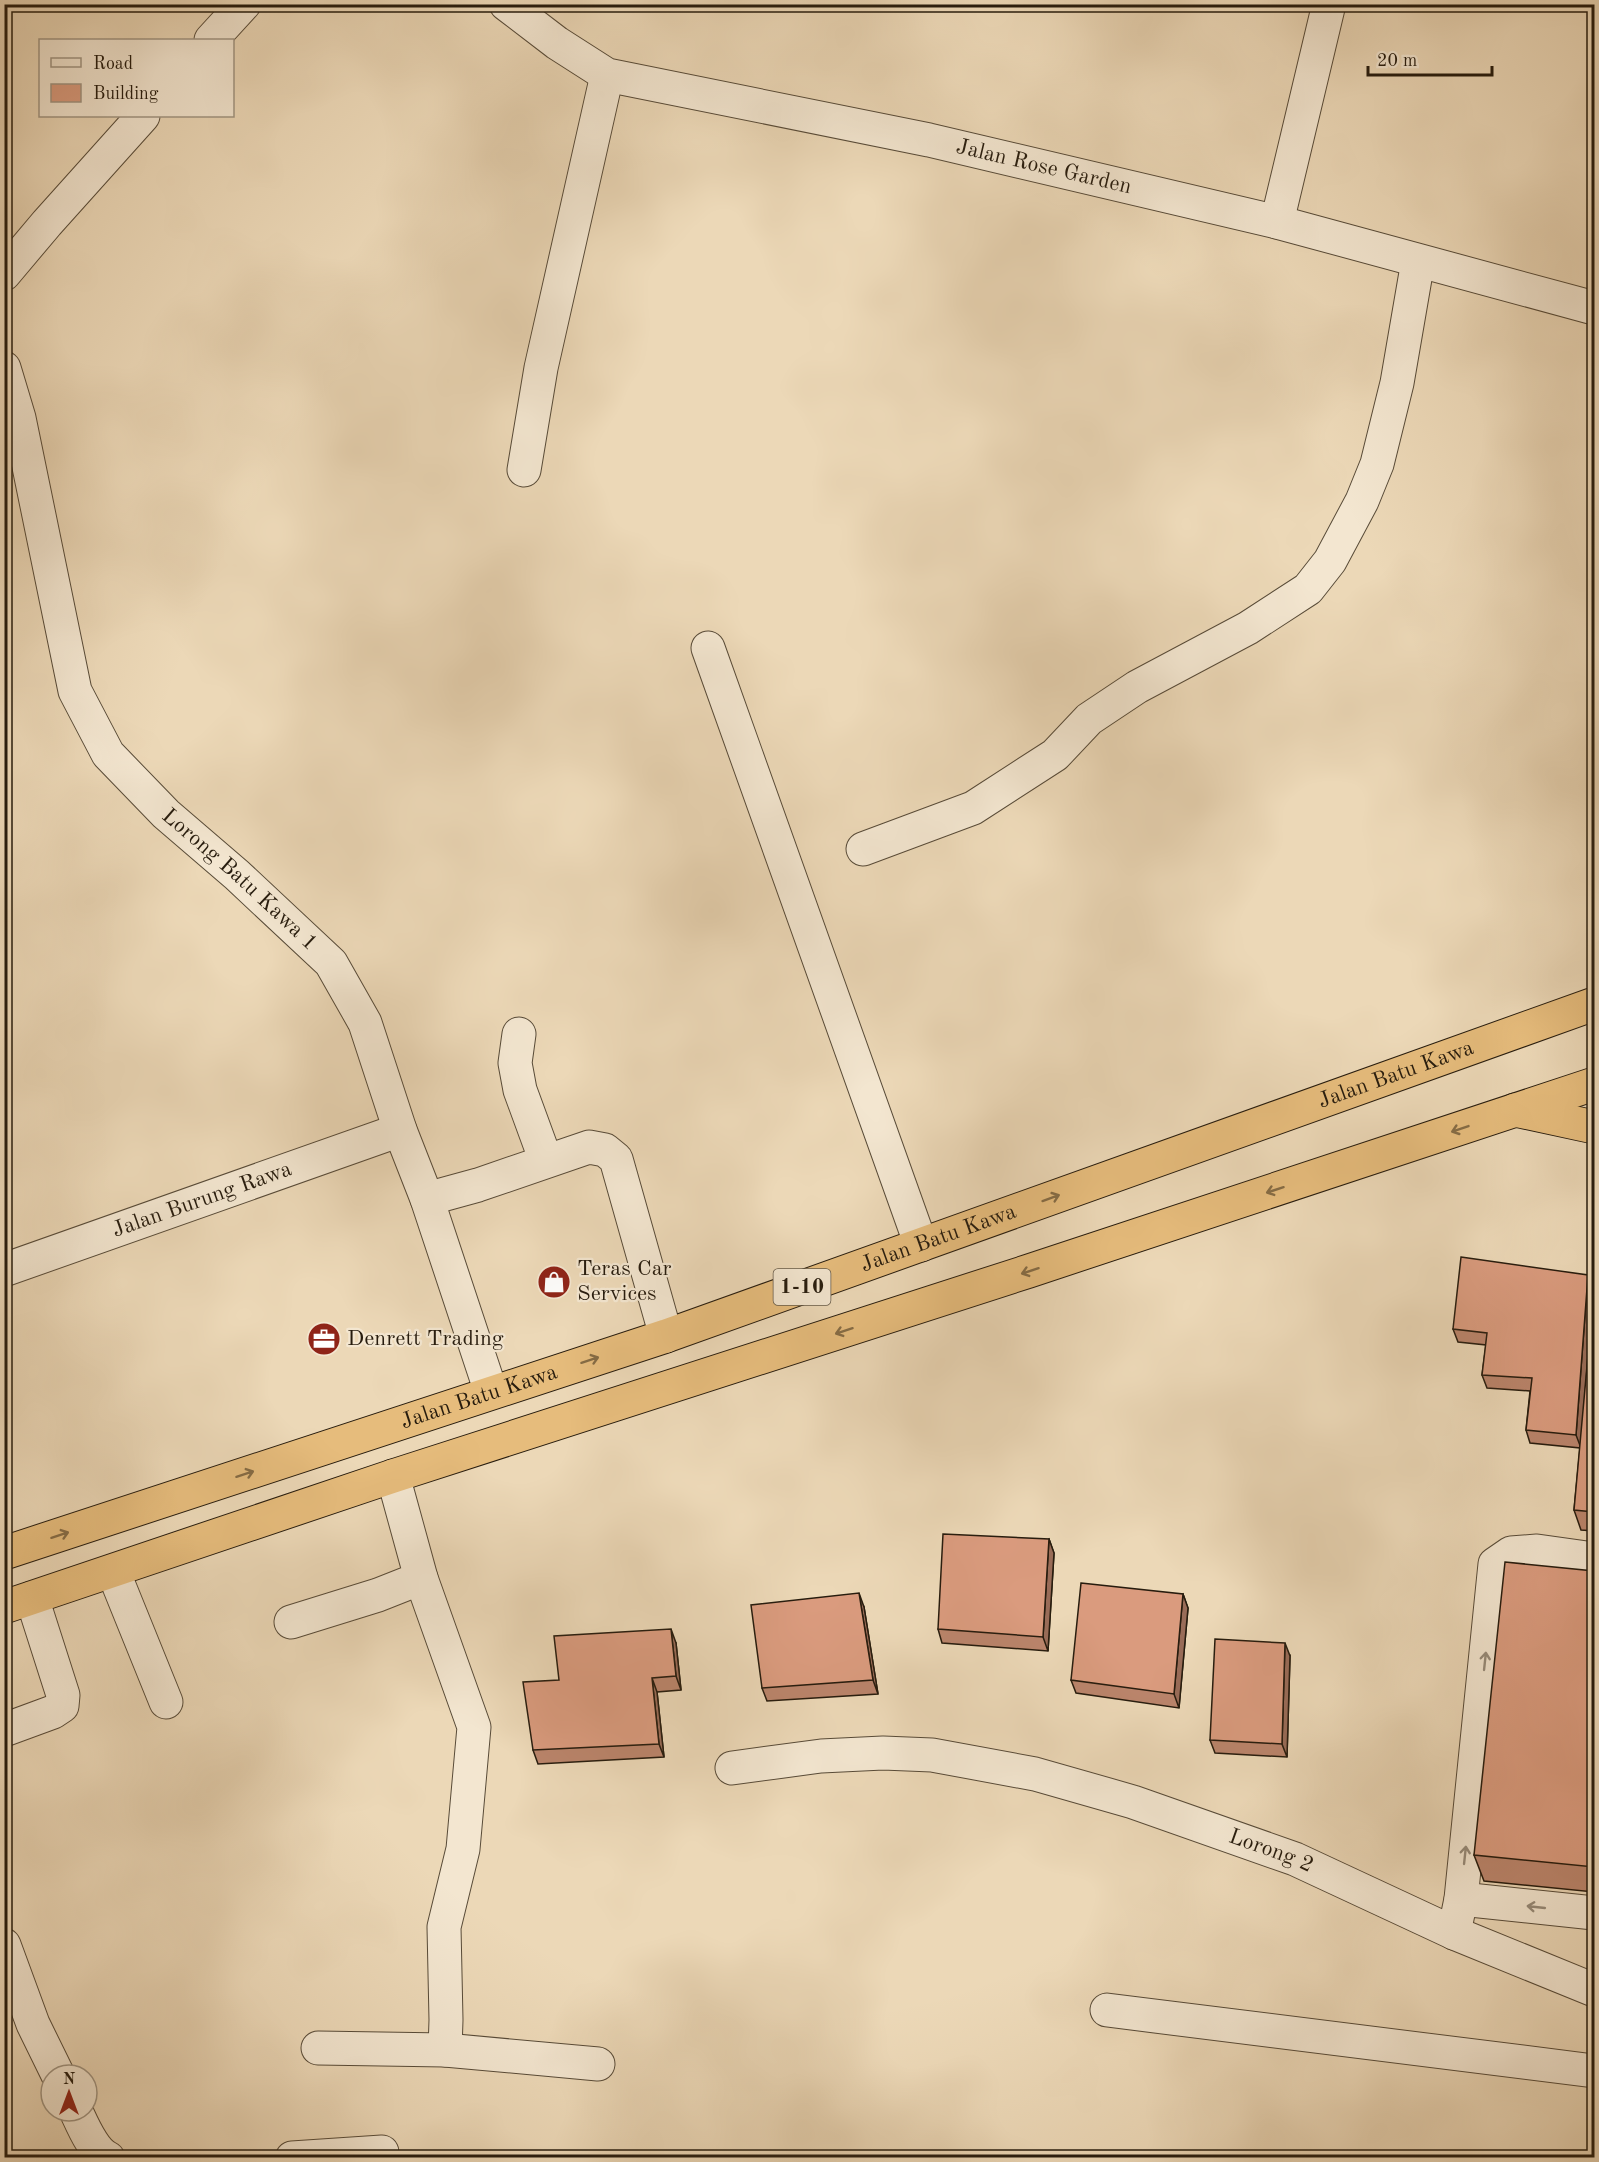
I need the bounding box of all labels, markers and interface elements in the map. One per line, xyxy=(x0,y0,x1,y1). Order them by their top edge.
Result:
legend xyxy=(39,39,234,117)
scale bar xyxy=(1368,39,1492,77)
text: 20 m xyxy=(1377,52,1417,70)
text: Road xyxy=(93,55,133,73)
text: Building xyxy=(93,85,159,103)
street label: Jalan Rose Garden xyxy=(954,136,1134,198)
street label: Lorong Batu Kawa 1 xyxy=(158,805,321,955)
street label: Jalan Batu Kawa xyxy=(1315,1037,1477,1113)
one-way arrow xyxy=(1451,1124,1470,1135)
street label: Jalan Burung Rawa xyxy=(109,1158,295,1242)
one-way arrow xyxy=(1266,1186,1285,1197)
one-way arrow xyxy=(1041,1192,1060,1203)
street label: Jalan Batu Kawa xyxy=(858,1201,1019,1276)
place label: Teras Car Services xyxy=(577,1258,672,1305)
shop icon: Teras Car Services xyxy=(536,1264,572,1300)
one-way arrow xyxy=(1021,1266,1040,1277)
road number: 1-10 xyxy=(774,1269,830,1305)
office icon: Denrett Trading xyxy=(306,1321,342,1357)
one-way arrow xyxy=(835,1326,854,1337)
place label: Denrett Trading xyxy=(347,1328,504,1350)
one-way arrow xyxy=(580,1354,599,1365)
street label: Jalan Batu Kawa xyxy=(398,1361,560,1433)
one-way arrow xyxy=(235,1467,254,1478)
one-way arrow xyxy=(50,1529,69,1540)
one-way arrow xyxy=(1480,1651,1491,1671)
street label: Lorong 2 xyxy=(1226,1826,1317,1877)
one-way arrow xyxy=(1460,1845,1471,1865)
one-way arrow xyxy=(1527,1901,1547,1912)
north arrow xyxy=(39,2063,99,2123)
text: N xyxy=(63,2072,76,2088)

